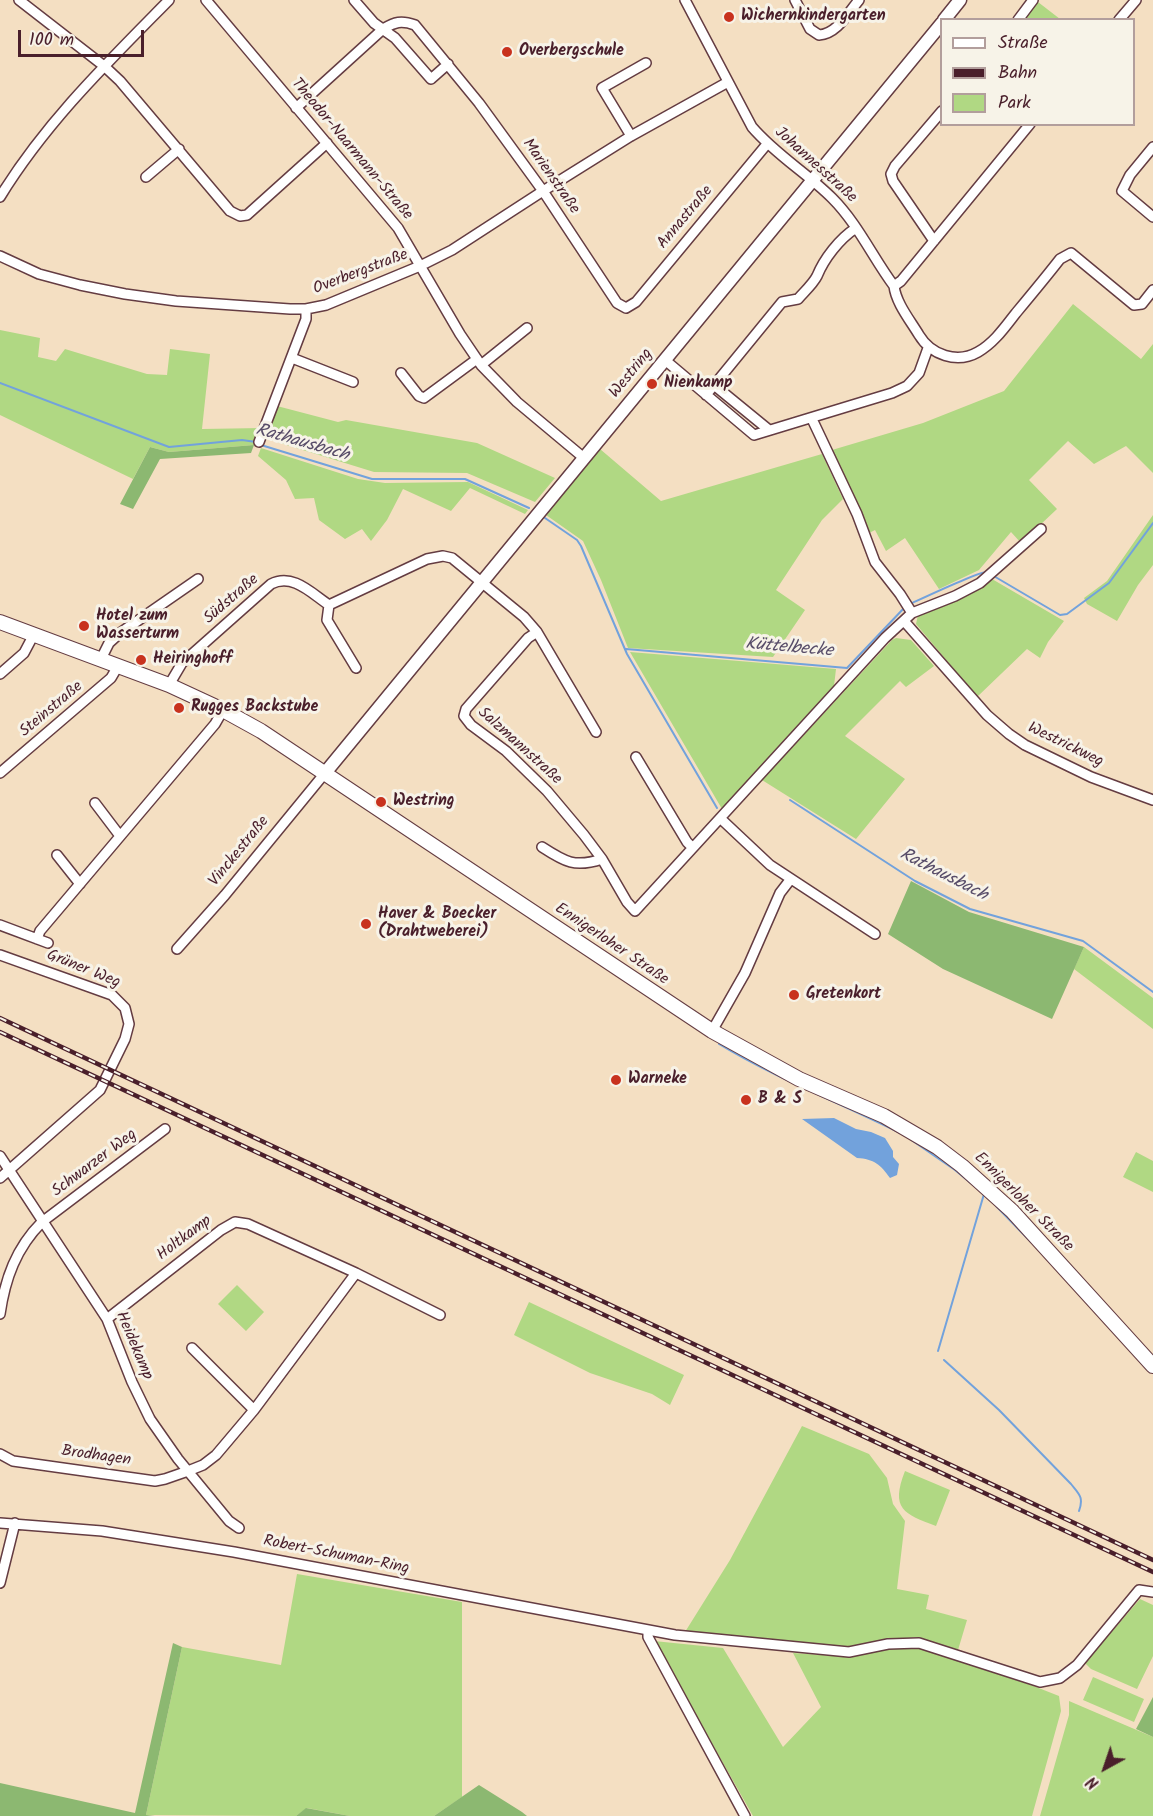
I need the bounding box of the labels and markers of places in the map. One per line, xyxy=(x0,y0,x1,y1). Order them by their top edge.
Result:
place label: Wichernkindergarten xyxy=(741,7,886,27)
marker: Wichernkindergarten xyxy=(722,10,736,24)
place label: Overbergschule xyxy=(519,42,624,62)
marker: Overbergschule xyxy=(500,45,514,59)
place label: Nienkamp xyxy=(664,374,733,394)
marker: Nienkamp xyxy=(645,377,659,391)
place label: Hotel zum Wasserturm xyxy=(96,607,179,645)
marker: Hotel zum Wasserturm xyxy=(77,619,91,633)
place label: Heiringhoff xyxy=(153,650,232,670)
marker: Heiringhoff xyxy=(134,653,148,667)
place label: Rugges Backstube xyxy=(191,698,318,718)
marker: Rugges Backstube xyxy=(172,701,186,715)
place label: Westring xyxy=(393,792,455,812)
marker: Westring xyxy=(374,795,388,809)
place label: Haver & Boecker (Drahtweberei) xyxy=(378,905,496,943)
marker: Haver & Boecker (Drahtweberei) xyxy=(359,917,373,931)
place label: Gretenkort xyxy=(806,985,881,1005)
marker: Gretenkort xyxy=(787,988,801,1002)
place label: Warneke xyxy=(628,1070,687,1090)
marker: Warneke xyxy=(609,1073,623,1087)
place label: B & S xyxy=(758,1090,802,1110)
marker: B & S xyxy=(739,1093,753,1107)

